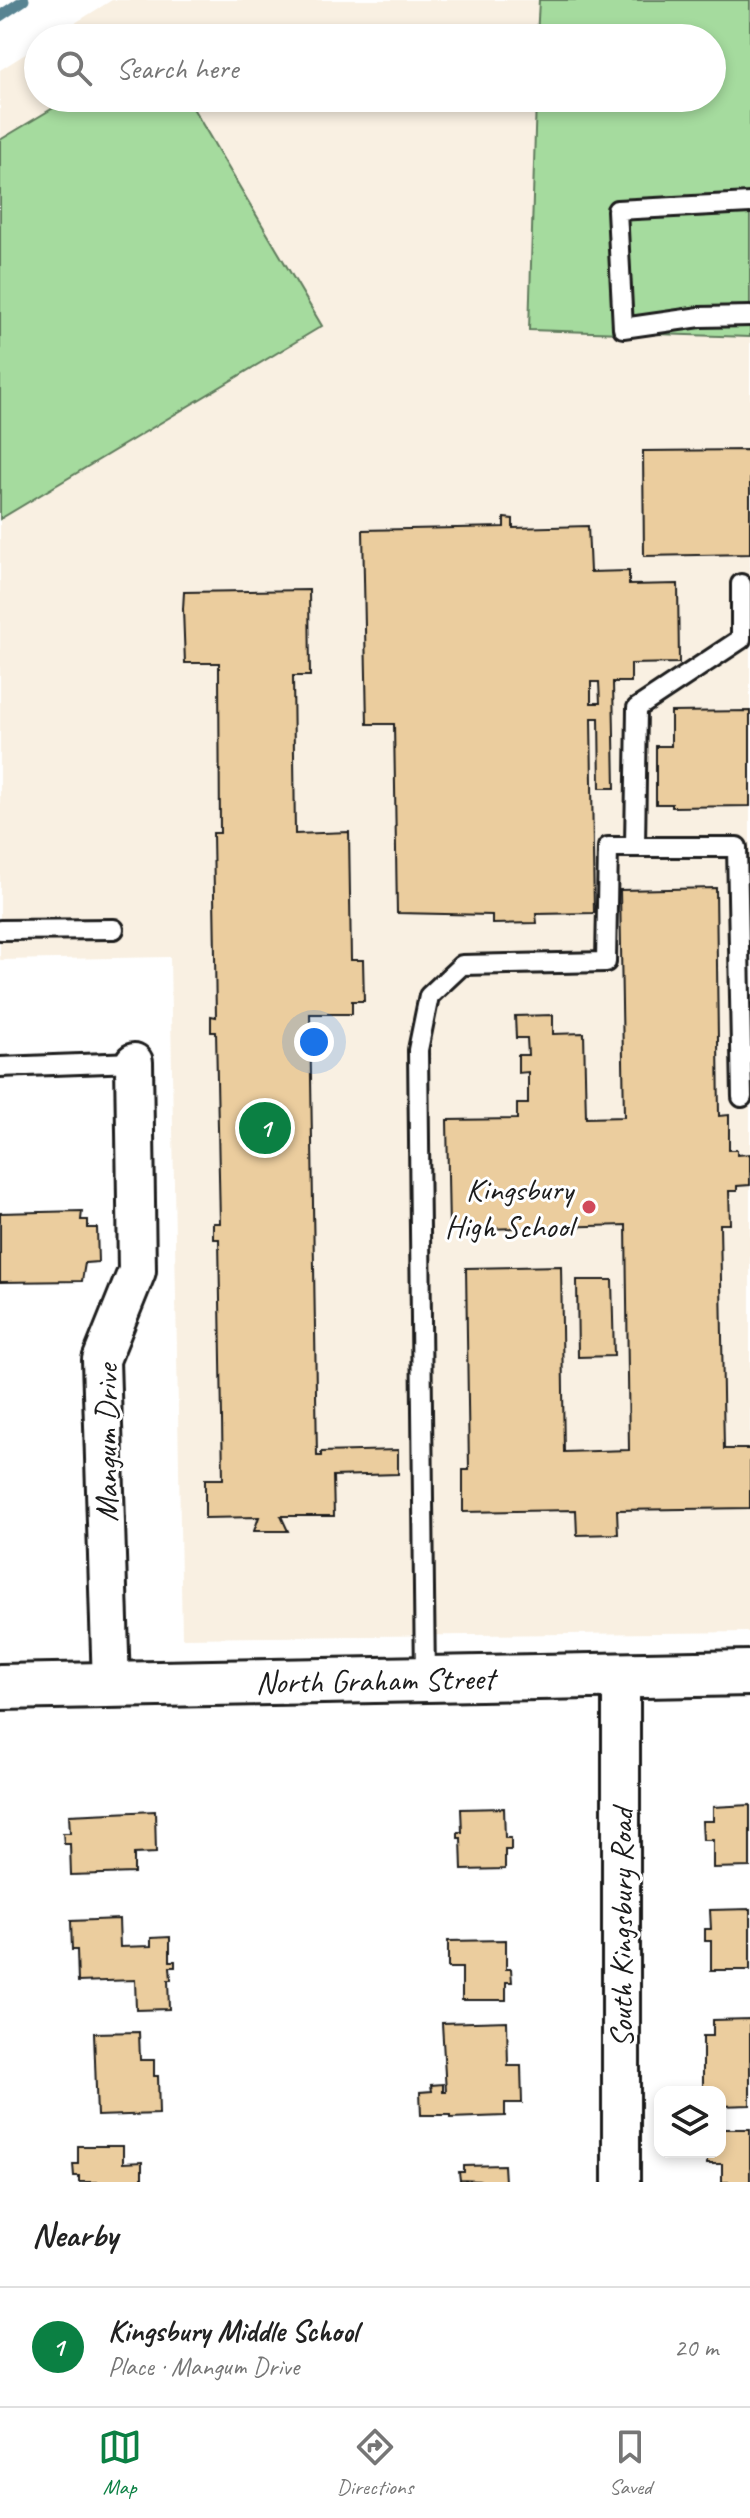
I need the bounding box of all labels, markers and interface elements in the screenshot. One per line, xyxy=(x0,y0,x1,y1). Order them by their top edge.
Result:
search box xyxy=(24,24,726,112)
icon: search xyxy=(52,46,96,90)
text: Search here xyxy=(116,49,238,87)
your location xyxy=(294,1022,334,1062)
pin: 1 xyxy=(239,1098,291,1158)
place label: Kingsbury High School xyxy=(445,1169,579,1247)
marker: Kingsbury High School xyxy=(580,1198,598,1216)
street label: Mangum Drive xyxy=(86,1362,127,1522)
street label: North Graham Street xyxy=(255,1658,499,1703)
street label: South Kingsbury Road xyxy=(601,1804,642,2048)
map controls xyxy=(654,2086,726,2158)
button: layers xyxy=(654,2086,726,2158)
text: Nearby xyxy=(32,2213,118,2256)
text: Kingsbury Middle School xyxy=(108,2312,358,2350)
text: 1 xyxy=(52,2331,64,2364)
text: 20 m xyxy=(674,2331,718,2364)
text: Place · Mangum Drive xyxy=(108,2350,299,2383)
tab: Map xyxy=(98,2425,142,2501)
tab: Directions xyxy=(337,2425,413,2501)
tab: Saved xyxy=(608,2425,652,2501)

